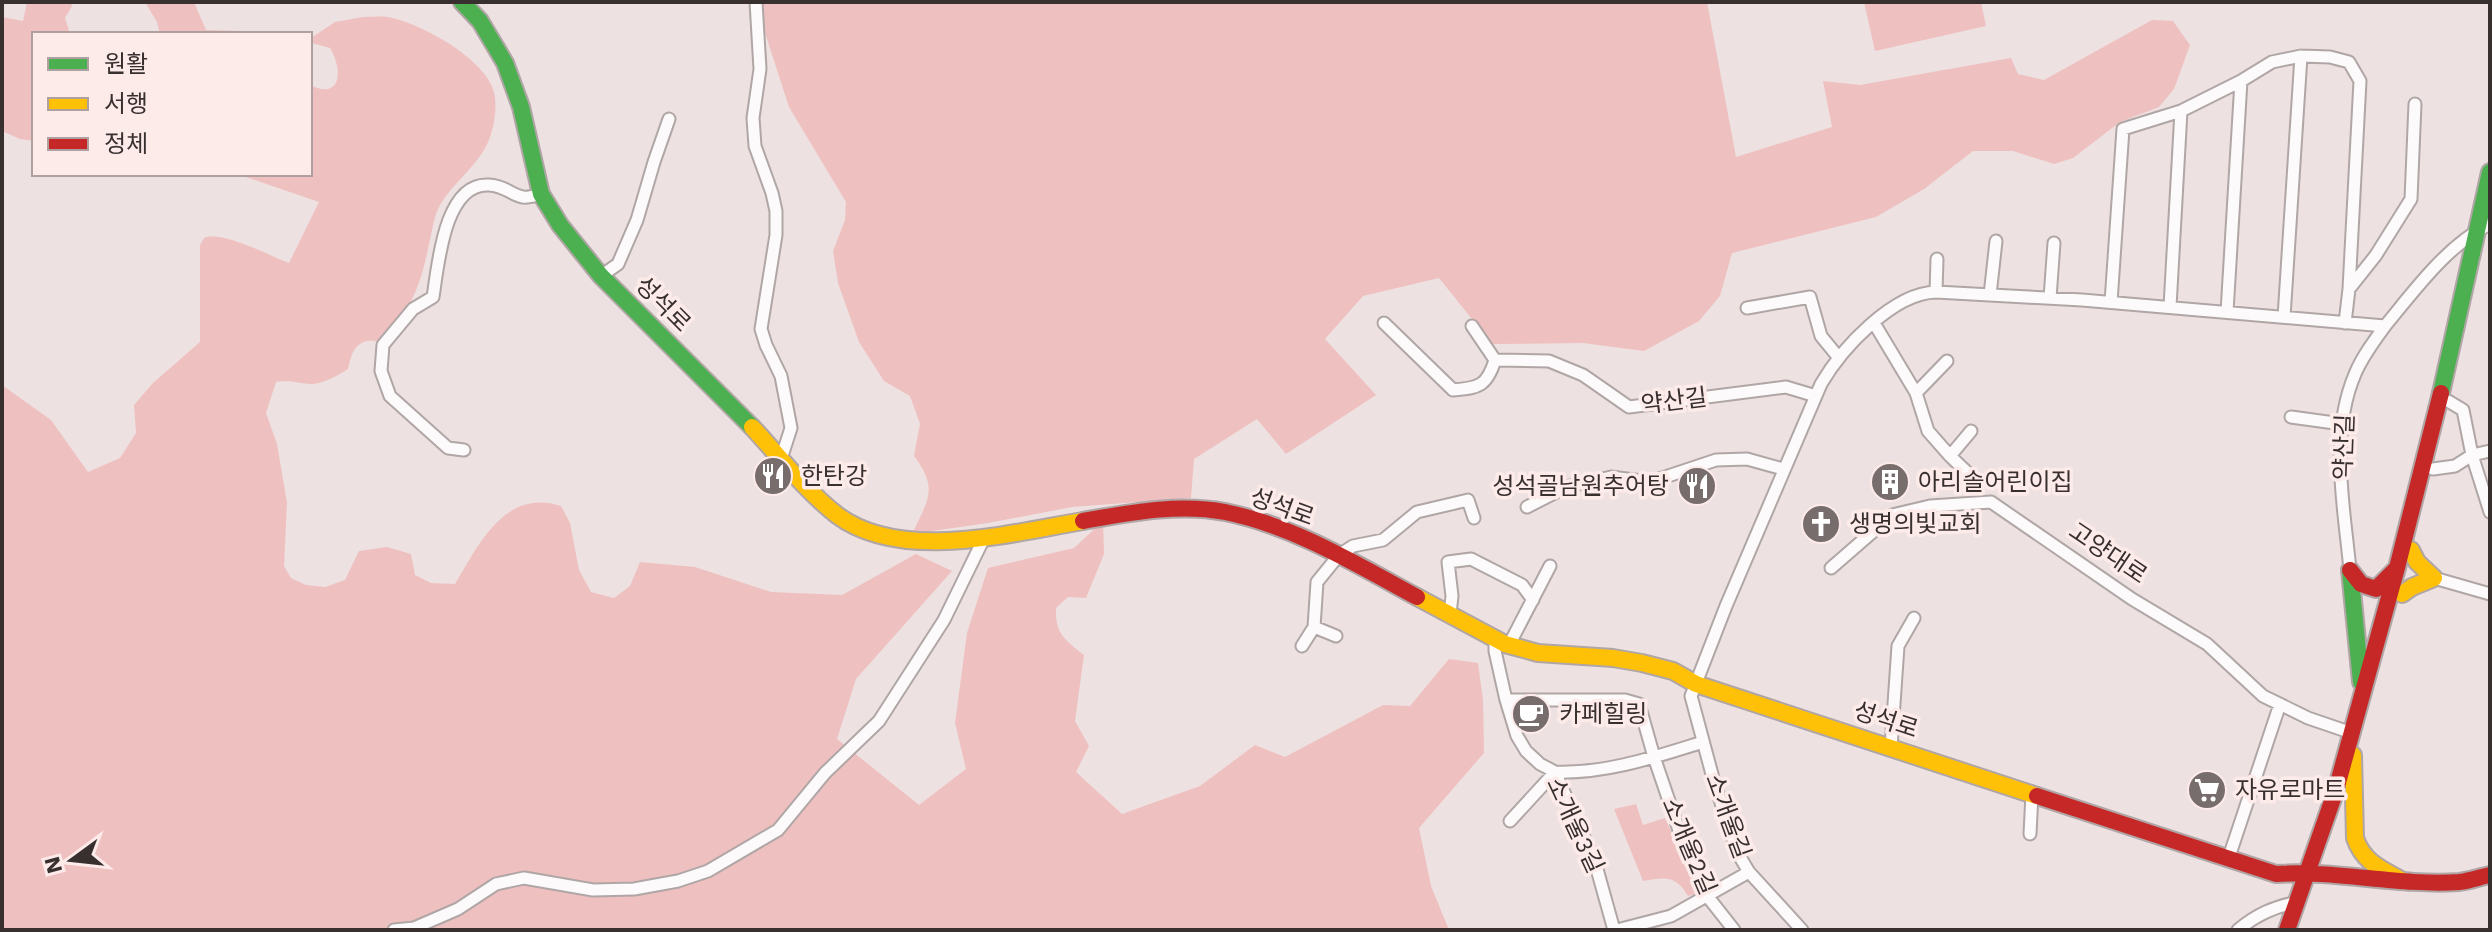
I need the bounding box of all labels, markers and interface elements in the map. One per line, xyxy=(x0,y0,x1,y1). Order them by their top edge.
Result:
legend xyxy=(32,32,312,176)
text: 원활 xyxy=(104,50,148,78)
text: 서행 xyxy=(104,90,148,118)
text: 정체 xyxy=(104,130,148,158)
street label: 성석로 xyxy=(630,271,696,337)
street label: 약산길 xyxy=(1639,383,1709,419)
street label: 약산길 xyxy=(2329,413,2359,481)
restaurant icon: 한탄강 xyxy=(752,455,794,497)
building icon: 아리솔어린이집 xyxy=(1869,461,1911,503)
place label: 한탄강 xyxy=(801,462,867,490)
restaurant icon: 성석골남원추어탕 xyxy=(1676,465,1718,507)
place label: 아리솔어린이집 xyxy=(1918,468,2073,496)
place label: 성석골남원추어탕 xyxy=(1492,472,1669,500)
street label: 성석로 xyxy=(1246,483,1318,531)
church icon: 생명의빛교회 xyxy=(1800,503,1842,545)
place label: 생명의빛교회 xyxy=(1849,510,1981,538)
street label: 고양대로 xyxy=(2064,517,2152,589)
cafe icon: 카페힐링 xyxy=(1510,693,1552,735)
street label: 성석로 xyxy=(1850,696,1922,744)
place label: 카페힐링 xyxy=(1559,700,1647,728)
supermarket icon: 자유로마트 xyxy=(2186,769,2228,811)
street label: 소개울길 xyxy=(1700,770,1756,862)
street label: 소개울3길 xyxy=(1541,773,1609,877)
place label: 자유로마트 xyxy=(2235,776,2345,804)
street label: 소개울2길 xyxy=(1656,793,1722,899)
north arrow xyxy=(32,820,112,900)
text: N xyxy=(39,854,67,876)

